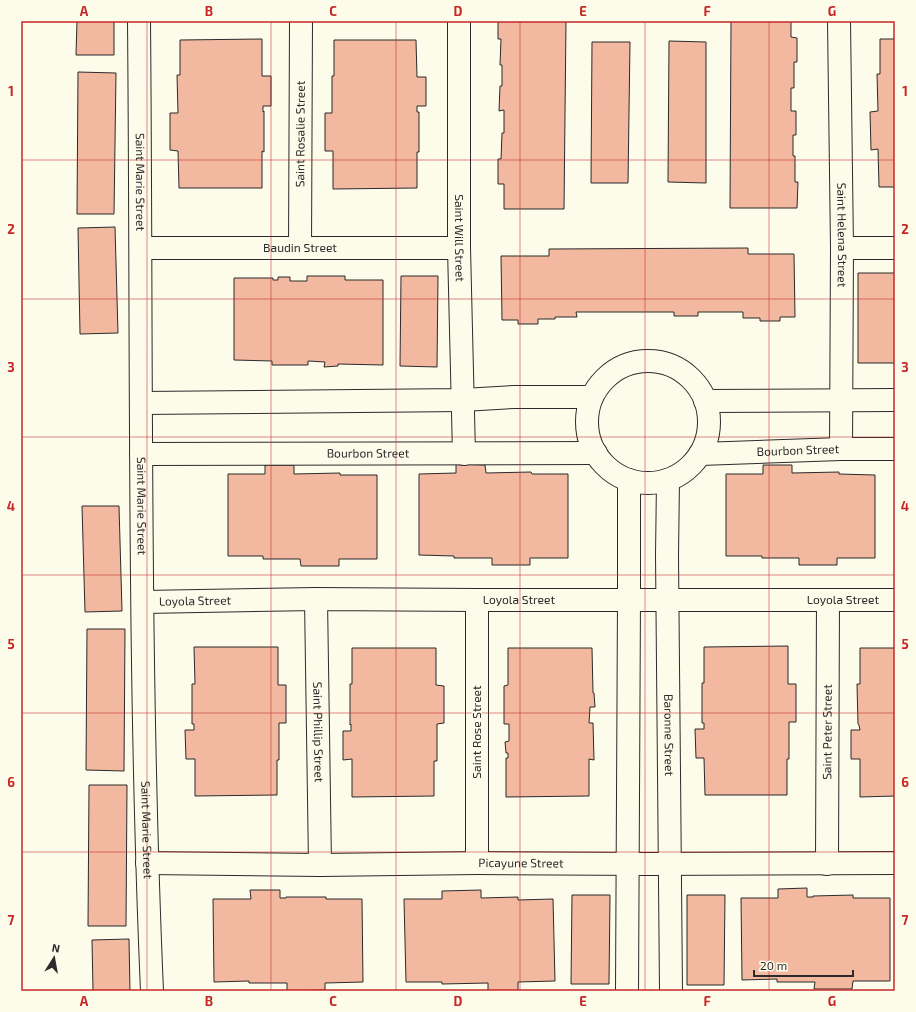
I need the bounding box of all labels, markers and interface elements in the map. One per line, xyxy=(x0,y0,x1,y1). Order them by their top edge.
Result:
text: A xyxy=(80,3,89,19)
text: B xyxy=(205,3,213,19)
text: C xyxy=(329,3,337,19)
text: D xyxy=(454,3,463,19)
text: E xyxy=(579,3,587,19)
text: F xyxy=(703,3,711,19)
text: G xyxy=(828,3,836,19)
street label: Saint Rosalie Street xyxy=(292,80,307,187)
text: 1 xyxy=(8,83,14,99)
text: 1 xyxy=(902,83,908,99)
street label: Saint Marie Street xyxy=(134,133,148,231)
street label: Saint Helena Street xyxy=(835,183,850,288)
street label: Saint Will Street xyxy=(453,194,468,282)
text: 2 xyxy=(7,221,15,237)
text: 2 xyxy=(901,221,909,237)
street label: Baudin Street xyxy=(263,240,337,254)
text: 3 xyxy=(7,359,15,375)
text: 3 xyxy=(901,359,909,375)
street label: Bourbon Street xyxy=(756,441,840,458)
street label: Bourbon Street xyxy=(327,445,410,460)
street label: Saint Marie Street xyxy=(135,457,150,555)
text: 4 xyxy=(7,498,15,514)
text: 4 xyxy=(901,498,909,514)
street label: Loyola Street xyxy=(159,592,232,608)
street label: Loyola Street xyxy=(483,592,556,606)
street label: Loyola Street xyxy=(807,592,880,606)
text: 5 xyxy=(7,636,15,652)
text: 5 xyxy=(901,636,909,652)
street label: Saint Phillip Street xyxy=(311,681,327,783)
street label: Saint Peter Street xyxy=(819,684,834,780)
street label: Saint Rose Street xyxy=(469,685,483,779)
street label: Baronne Street xyxy=(662,694,677,776)
text: 6 xyxy=(7,774,15,790)
text: 6 xyxy=(901,774,909,790)
street label: Saint Marie Street xyxy=(139,781,156,880)
street label: Picayune Street xyxy=(478,855,564,870)
text: 7 xyxy=(8,912,15,928)
text: 7 xyxy=(902,912,909,928)
north arrow xyxy=(34,938,74,978)
text: N xyxy=(51,941,61,955)
scale bar xyxy=(754,952,853,978)
text: 20 m xyxy=(760,958,787,972)
text: A xyxy=(80,993,89,1009)
text: B xyxy=(205,993,213,1009)
text: C xyxy=(329,993,337,1009)
text: D xyxy=(454,993,463,1009)
text: E xyxy=(579,993,587,1009)
text: F xyxy=(703,993,711,1009)
text: G xyxy=(828,993,836,1009)

